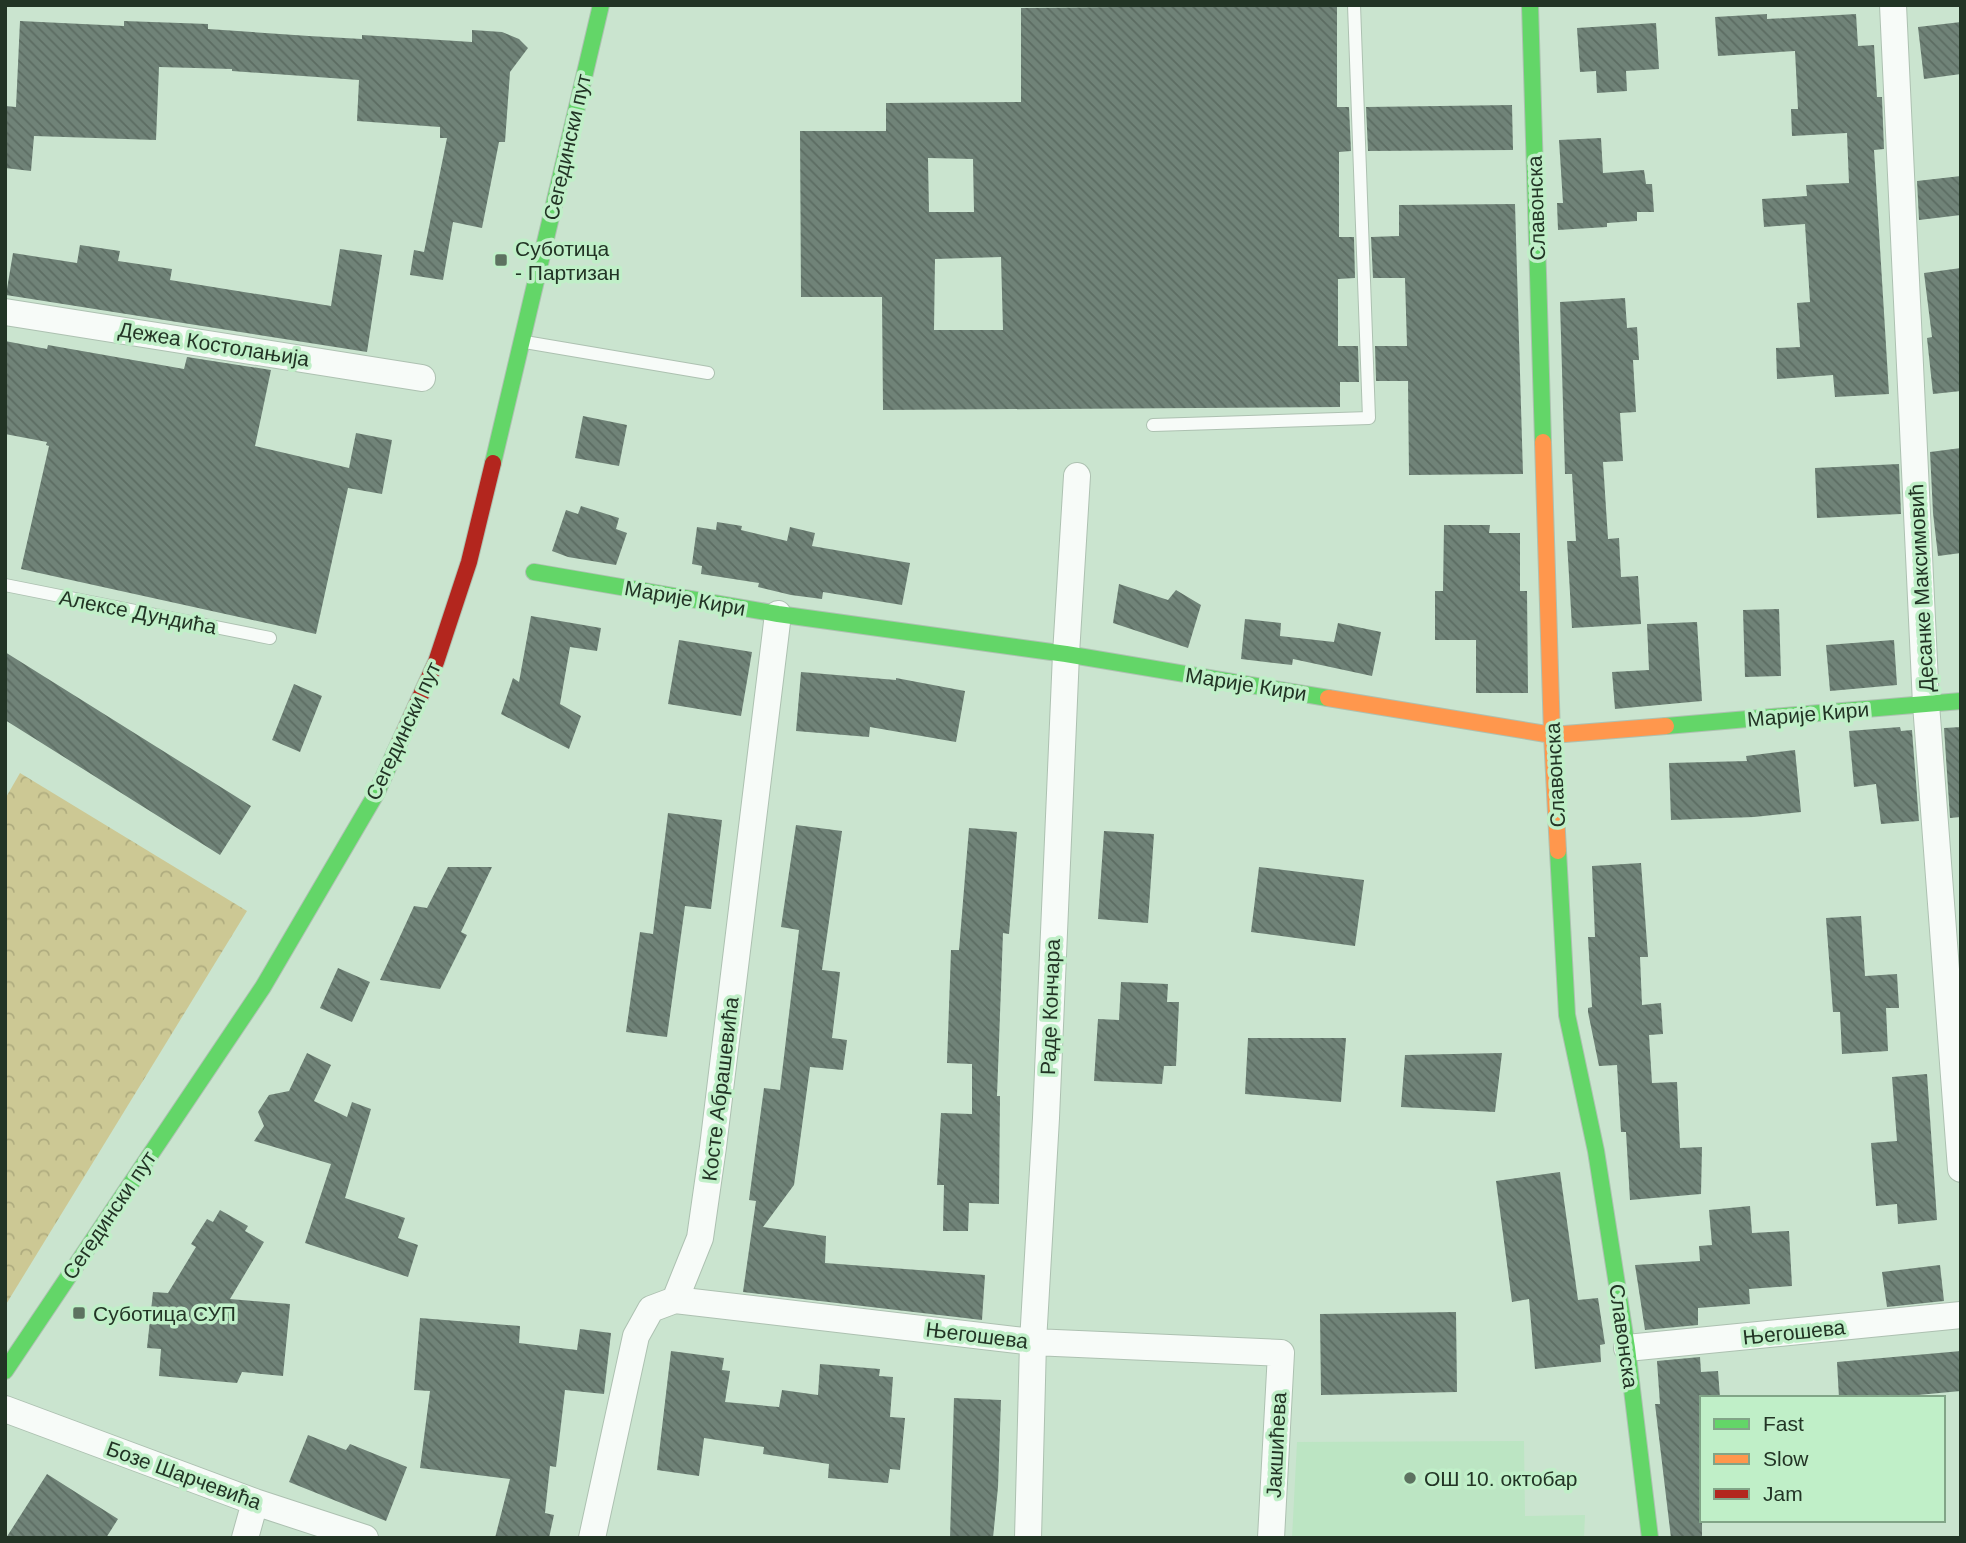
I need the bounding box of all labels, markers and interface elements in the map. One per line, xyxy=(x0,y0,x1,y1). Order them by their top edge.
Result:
street label: Сегедински пут xyxy=(539,71,595,222)
street label: Славонска xyxy=(1523,155,1549,261)
place label: Суботица - Партизан xyxy=(515,237,620,284)
marker: Суботица - Партизан xyxy=(493,252,509,268)
street label: Дежеа Костолањија xyxy=(117,318,311,371)
street label: Десанке Максимовић xyxy=(1904,483,1938,693)
street label: Марије Кири xyxy=(623,576,747,620)
street label: Алексе Дундића xyxy=(58,585,219,639)
street label: Сегедински пут xyxy=(361,658,445,804)
street label: Марије Кири xyxy=(1184,663,1308,705)
street label: Марије Кири xyxy=(1746,697,1870,731)
street label: Славонска xyxy=(1541,722,1569,828)
street label: Раде Кончара xyxy=(1036,938,1064,1075)
street label: Косте Абрашевића xyxy=(697,995,743,1182)
street label: Сегедински пут xyxy=(58,1146,161,1283)
street label: Славонска xyxy=(1605,1282,1643,1390)
place label: Суботица СУП xyxy=(93,1302,236,1325)
marker: Суботица СУП xyxy=(71,1305,87,1321)
street label: Његошева xyxy=(1742,1315,1847,1349)
street label: Његошева xyxy=(925,1317,1030,1353)
street label: Јакшићева xyxy=(1262,1391,1290,1498)
legend xyxy=(1700,1396,1945,1522)
text: Fast xyxy=(1763,1412,1804,1435)
street label: Бозе Шарчевића xyxy=(103,1436,265,1514)
text: Slow xyxy=(1763,1447,1809,1470)
place label: ОШ 10. октобар xyxy=(1424,1467,1578,1490)
marker: ОШ 10. октобар xyxy=(1402,1470,1418,1486)
text: Jam xyxy=(1763,1482,1803,1505)

